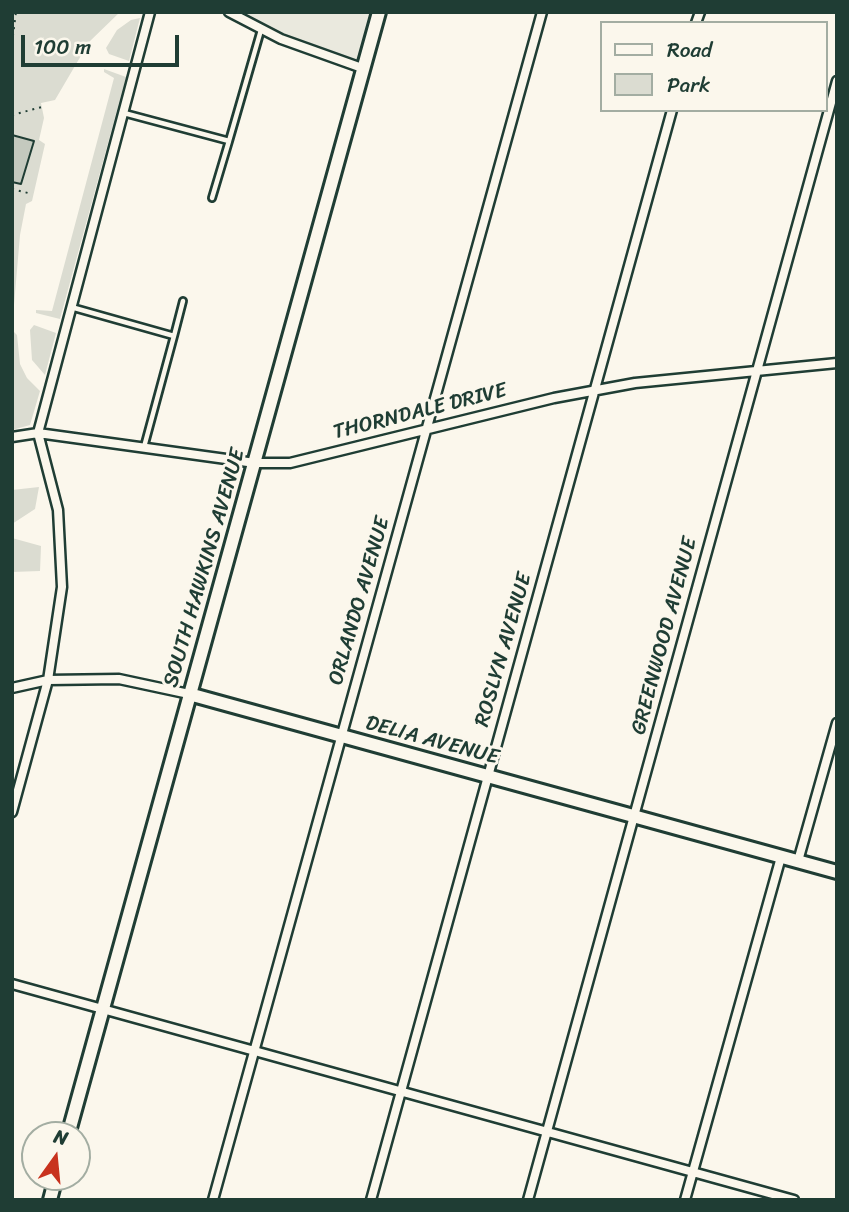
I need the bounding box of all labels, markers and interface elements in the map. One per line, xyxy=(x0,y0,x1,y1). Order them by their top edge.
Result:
scale bar xyxy=(24,21,182,65)
legend xyxy=(600,21,828,112)
text: 100 m xyxy=(34,28,91,66)
text: Road xyxy=(667,31,712,69)
text: Park xyxy=(667,66,710,104)
street label: THORNDALE DRIVE xyxy=(331,378,509,446)
street label: SOUTH HAWKINS AVENUE xyxy=(159,446,251,690)
street label: ORLANDO AVENUE xyxy=(324,514,396,688)
street label: GREENWOOD AVENUE xyxy=(627,535,703,737)
street label: ROSLYN AVENUE xyxy=(470,570,538,730)
street label: DELIA AVENUE xyxy=(363,711,501,771)
text: N xyxy=(50,1120,72,1155)
north arrow xyxy=(21,1121,91,1191)

